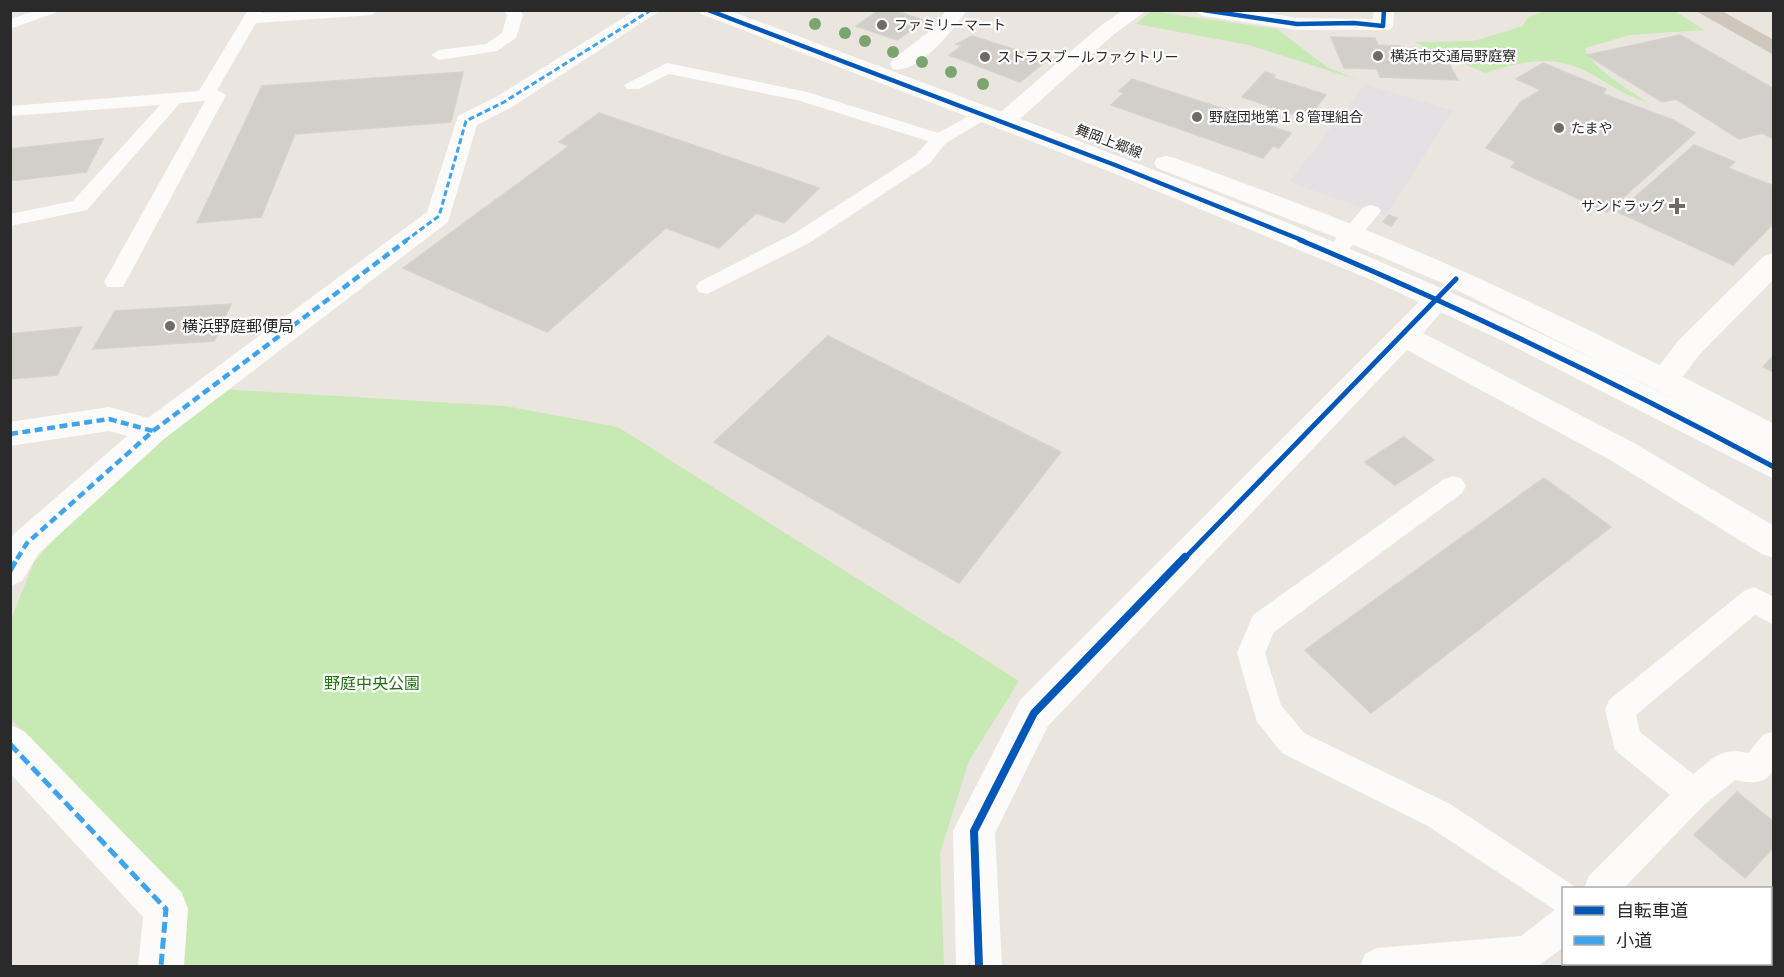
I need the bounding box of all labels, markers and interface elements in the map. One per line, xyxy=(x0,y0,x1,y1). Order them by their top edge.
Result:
place label: ファミリーマート xyxy=(894,17,1006,33)
marker: ファミリーマート xyxy=(875,18,889,32)
place label: 横浜市交通局野庭寮 xyxy=(1390,48,1516,64)
place label: ストラスブールファクトリー xyxy=(997,49,1179,65)
marker: 横浜市交通局野庭寮 xyxy=(1371,49,1385,63)
marker: ストラスブールファクトリー xyxy=(978,50,992,64)
place label: 野庭団地第１８管理組合 xyxy=(1209,109,1363,125)
marker: 野庭団地第１８管理組合 xyxy=(1190,110,1204,124)
place label: たまや xyxy=(1571,120,1613,136)
street label: 舞岡上郷線 xyxy=(1073,121,1145,161)
marker: たまや xyxy=(1552,121,1566,135)
place label: サンドラッグ xyxy=(1581,198,1665,214)
marker: サンドラッグ xyxy=(1670,199,1684,213)
place label: 横浜野庭郵便局 xyxy=(182,318,294,335)
marker: 横浜野庭郵便局 xyxy=(163,319,177,333)
park label: 野庭中央公園 xyxy=(324,675,420,692)
legend xyxy=(1562,887,1772,965)
text: 自転車道 xyxy=(1616,901,1688,921)
text: 小道 xyxy=(1616,931,1652,951)

